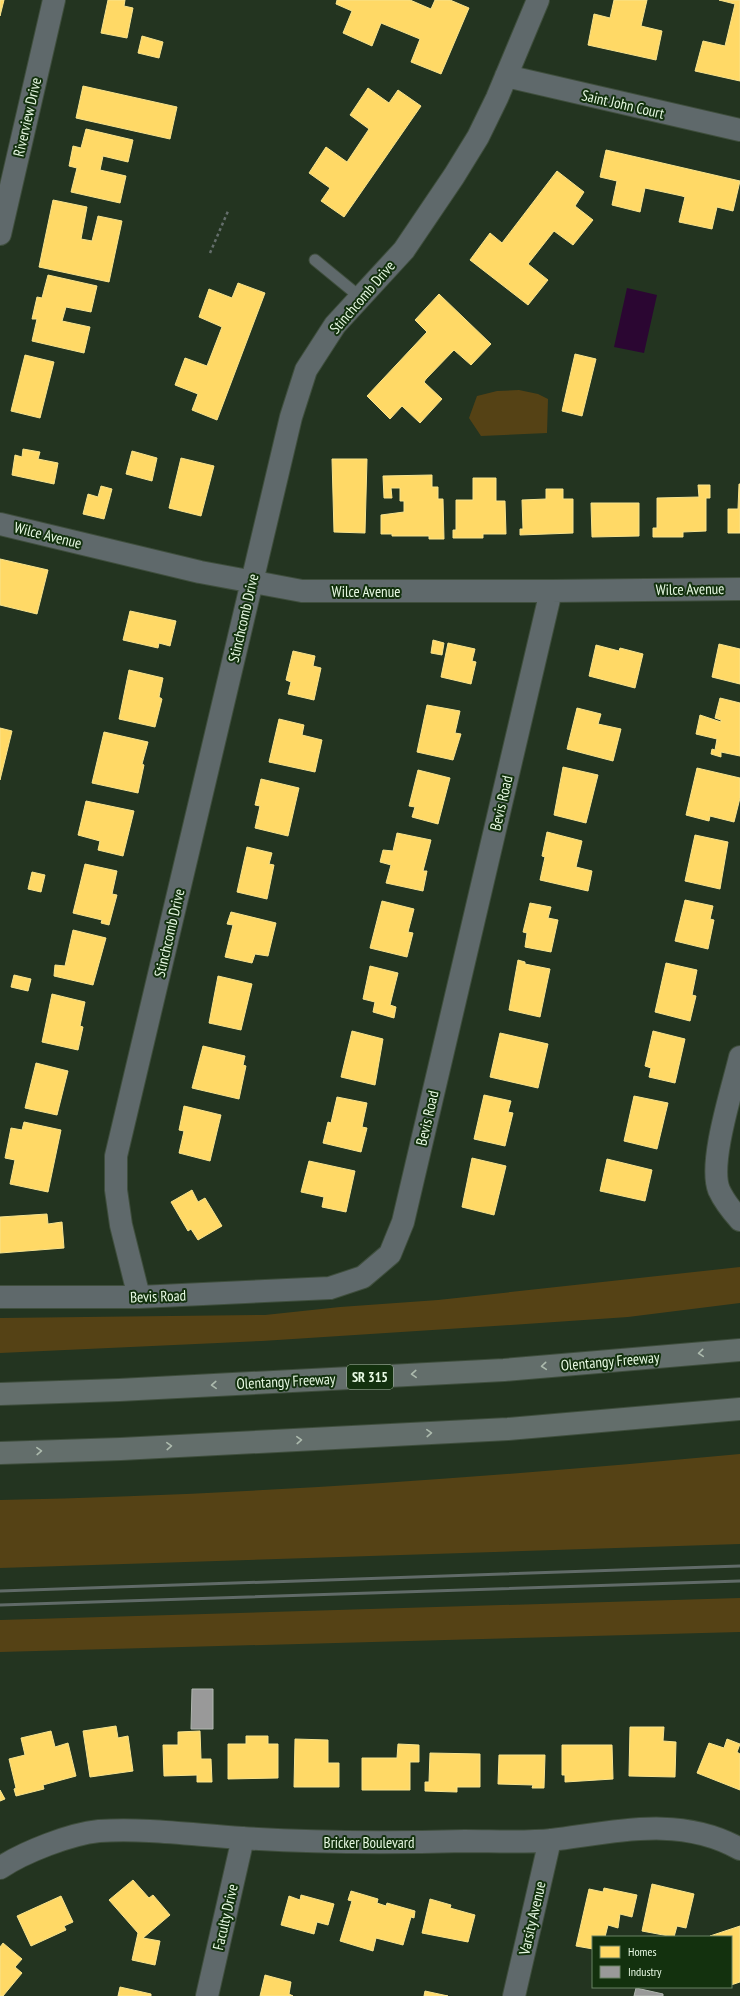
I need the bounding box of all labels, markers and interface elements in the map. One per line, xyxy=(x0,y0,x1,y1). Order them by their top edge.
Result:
street label: Riverview Drive xyxy=(9,76,45,158)
street label: Saint John Court xyxy=(580,85,666,123)
street label: Stinchcomb Drive xyxy=(325,257,399,337)
street label: Wilce Avenue xyxy=(12,517,84,553)
street label: Stinchcomb Drive xyxy=(224,572,262,664)
street label: Wilce Avenue xyxy=(655,579,725,599)
street label: Wilce Avenue xyxy=(332,582,400,601)
street label: Bevis Road xyxy=(485,774,517,832)
street label: Stinchcomb Drive xyxy=(150,887,188,979)
street label: Bevis Road xyxy=(411,1089,443,1147)
street label: Bevis Road xyxy=(130,1286,186,1306)
street label: Olentangy Freeway xyxy=(560,1347,661,1375)
one-way arrow xyxy=(698,1348,704,1357)
one-way arrow xyxy=(541,1362,547,1371)
road number: SR 315 xyxy=(347,1365,393,1389)
street label: Olentangy Freeway xyxy=(236,1369,336,1393)
one-way arrow xyxy=(411,1370,417,1379)
one-way arrow xyxy=(211,1380,217,1389)
one-way arrow xyxy=(426,1428,432,1437)
one-way arrow xyxy=(296,1435,302,1444)
one-way arrow xyxy=(166,1442,172,1451)
one-way arrow xyxy=(36,1447,42,1456)
street label: Bricker Boulevard xyxy=(324,1833,414,1852)
street label: Varsity Avenue xyxy=(514,1879,550,1958)
street label: Faculty Drive xyxy=(208,1882,242,1952)
legend xyxy=(592,1936,732,1988)
text: Homes xyxy=(628,1944,656,1959)
text: Industry xyxy=(628,1964,662,1979)

